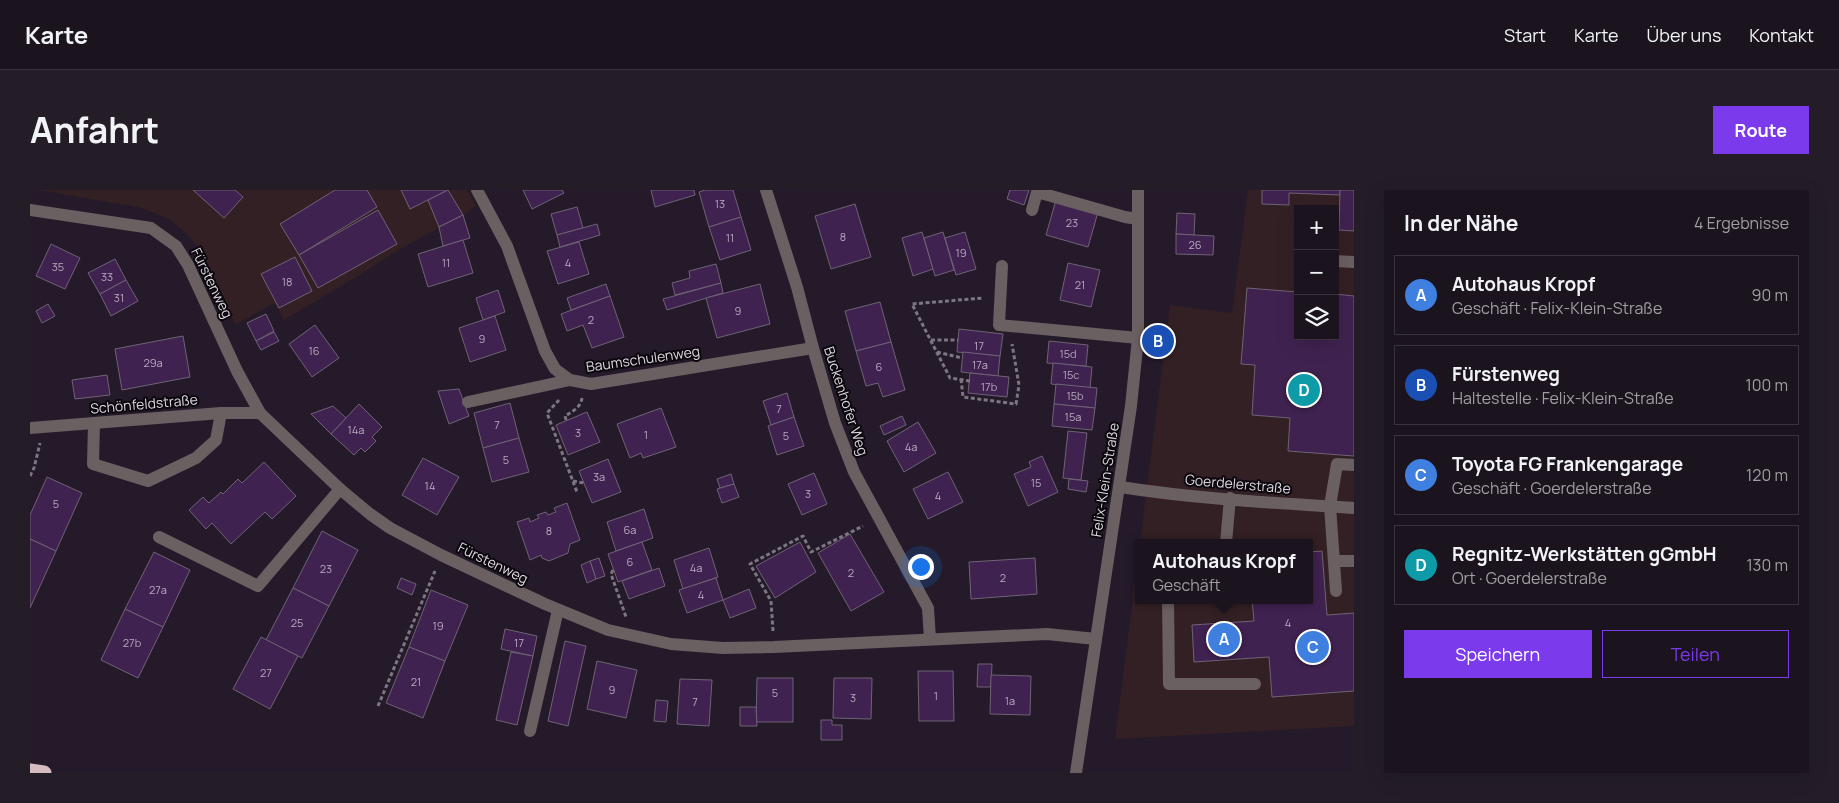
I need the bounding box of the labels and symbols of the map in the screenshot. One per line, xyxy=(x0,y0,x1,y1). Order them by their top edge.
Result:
house number: 13 xyxy=(715,196,725,211)
house number: 23 xyxy=(1066,215,1078,230)
house number: 8 xyxy=(840,229,846,244)
house number: 11 xyxy=(726,230,734,245)
house number: 26 xyxy=(1188,237,1202,252)
street label: Fürstenweg xyxy=(187,244,238,321)
house number: 19 xyxy=(955,245,967,260)
house number: 11 xyxy=(442,255,450,270)
house number: 4 xyxy=(565,255,571,270)
house number: 35 xyxy=(52,259,64,274)
house number: 33 xyxy=(101,269,113,284)
house number: 18 xyxy=(282,274,292,289)
house number: 21 xyxy=(1075,277,1085,292)
house number: 31 xyxy=(114,290,124,305)
house number: 9 xyxy=(735,303,742,318)
house number: 2 xyxy=(588,312,594,327)
pin: B xyxy=(1142,322,1174,360)
house number: 9 xyxy=(479,331,486,346)
house number: 17 xyxy=(974,338,984,353)
street label: Baumschulenweg xyxy=(585,341,701,376)
house number: 16 xyxy=(308,343,320,358)
street label: Buckenhofer Weg xyxy=(820,344,873,458)
house number: 15d xyxy=(1059,346,1077,361)
house number: 29a xyxy=(143,355,163,370)
house number: 17a xyxy=(972,357,988,372)
house number: 6 xyxy=(876,359,883,374)
house number: 15c xyxy=(1063,367,1079,382)
pin: D xyxy=(1288,371,1320,409)
house number: 17b xyxy=(981,379,998,394)
house number: 15b xyxy=(1066,388,1084,403)
street label: Schönfeldstraße xyxy=(89,389,198,418)
house number: 7 xyxy=(776,401,782,416)
house number: 15a xyxy=(1065,409,1081,424)
house number: 7 xyxy=(494,417,500,432)
street label: Felix-Klein-Straße xyxy=(1086,421,1123,538)
house number: 14a xyxy=(348,422,364,437)
house number: 3 xyxy=(575,425,581,440)
house number: 1 xyxy=(644,427,648,442)
house number: 5 xyxy=(783,428,789,443)
house number: 4a xyxy=(905,439,917,454)
house number: 5 xyxy=(503,452,509,467)
house number: 3a xyxy=(593,469,605,484)
street label: Goerdelerstraße xyxy=(1184,469,1292,498)
house number: 15 xyxy=(1031,475,1041,490)
house number: 14 xyxy=(425,478,435,493)
house number: 3 xyxy=(805,486,811,501)
house number: 4 xyxy=(935,488,941,503)
house number: 5 xyxy=(53,496,59,511)
house number: 6a xyxy=(624,522,636,537)
house number: 8 xyxy=(546,523,552,538)
street label: Fürstenweg xyxy=(455,537,532,588)
house number: 6 xyxy=(627,554,634,569)
your location xyxy=(908,554,934,580)
house number: 4a xyxy=(690,560,702,575)
house number: 23 xyxy=(320,561,332,576)
house number: 2 xyxy=(848,565,854,580)
house number: 2 xyxy=(1000,570,1006,585)
house number: 27a xyxy=(149,582,167,597)
house number: 4 xyxy=(698,587,704,602)
house number: 25 xyxy=(291,615,303,630)
house number: 4 xyxy=(1285,615,1291,630)
house number: 19 xyxy=(432,618,444,633)
pin: A xyxy=(1208,620,1240,658)
pin: C xyxy=(1297,628,1329,666)
house number: 27b xyxy=(123,635,142,650)
house number: 17 xyxy=(514,635,524,650)
house number: 27 xyxy=(260,665,272,680)
house number: 21 xyxy=(411,674,421,689)
house number: 9 xyxy=(609,682,616,697)
house number: 5 xyxy=(772,685,778,700)
house number: 1 xyxy=(934,688,938,703)
house number: 3 xyxy=(850,690,856,705)
house number: 1a xyxy=(1005,693,1015,708)
house number: 7 xyxy=(692,694,698,709)

